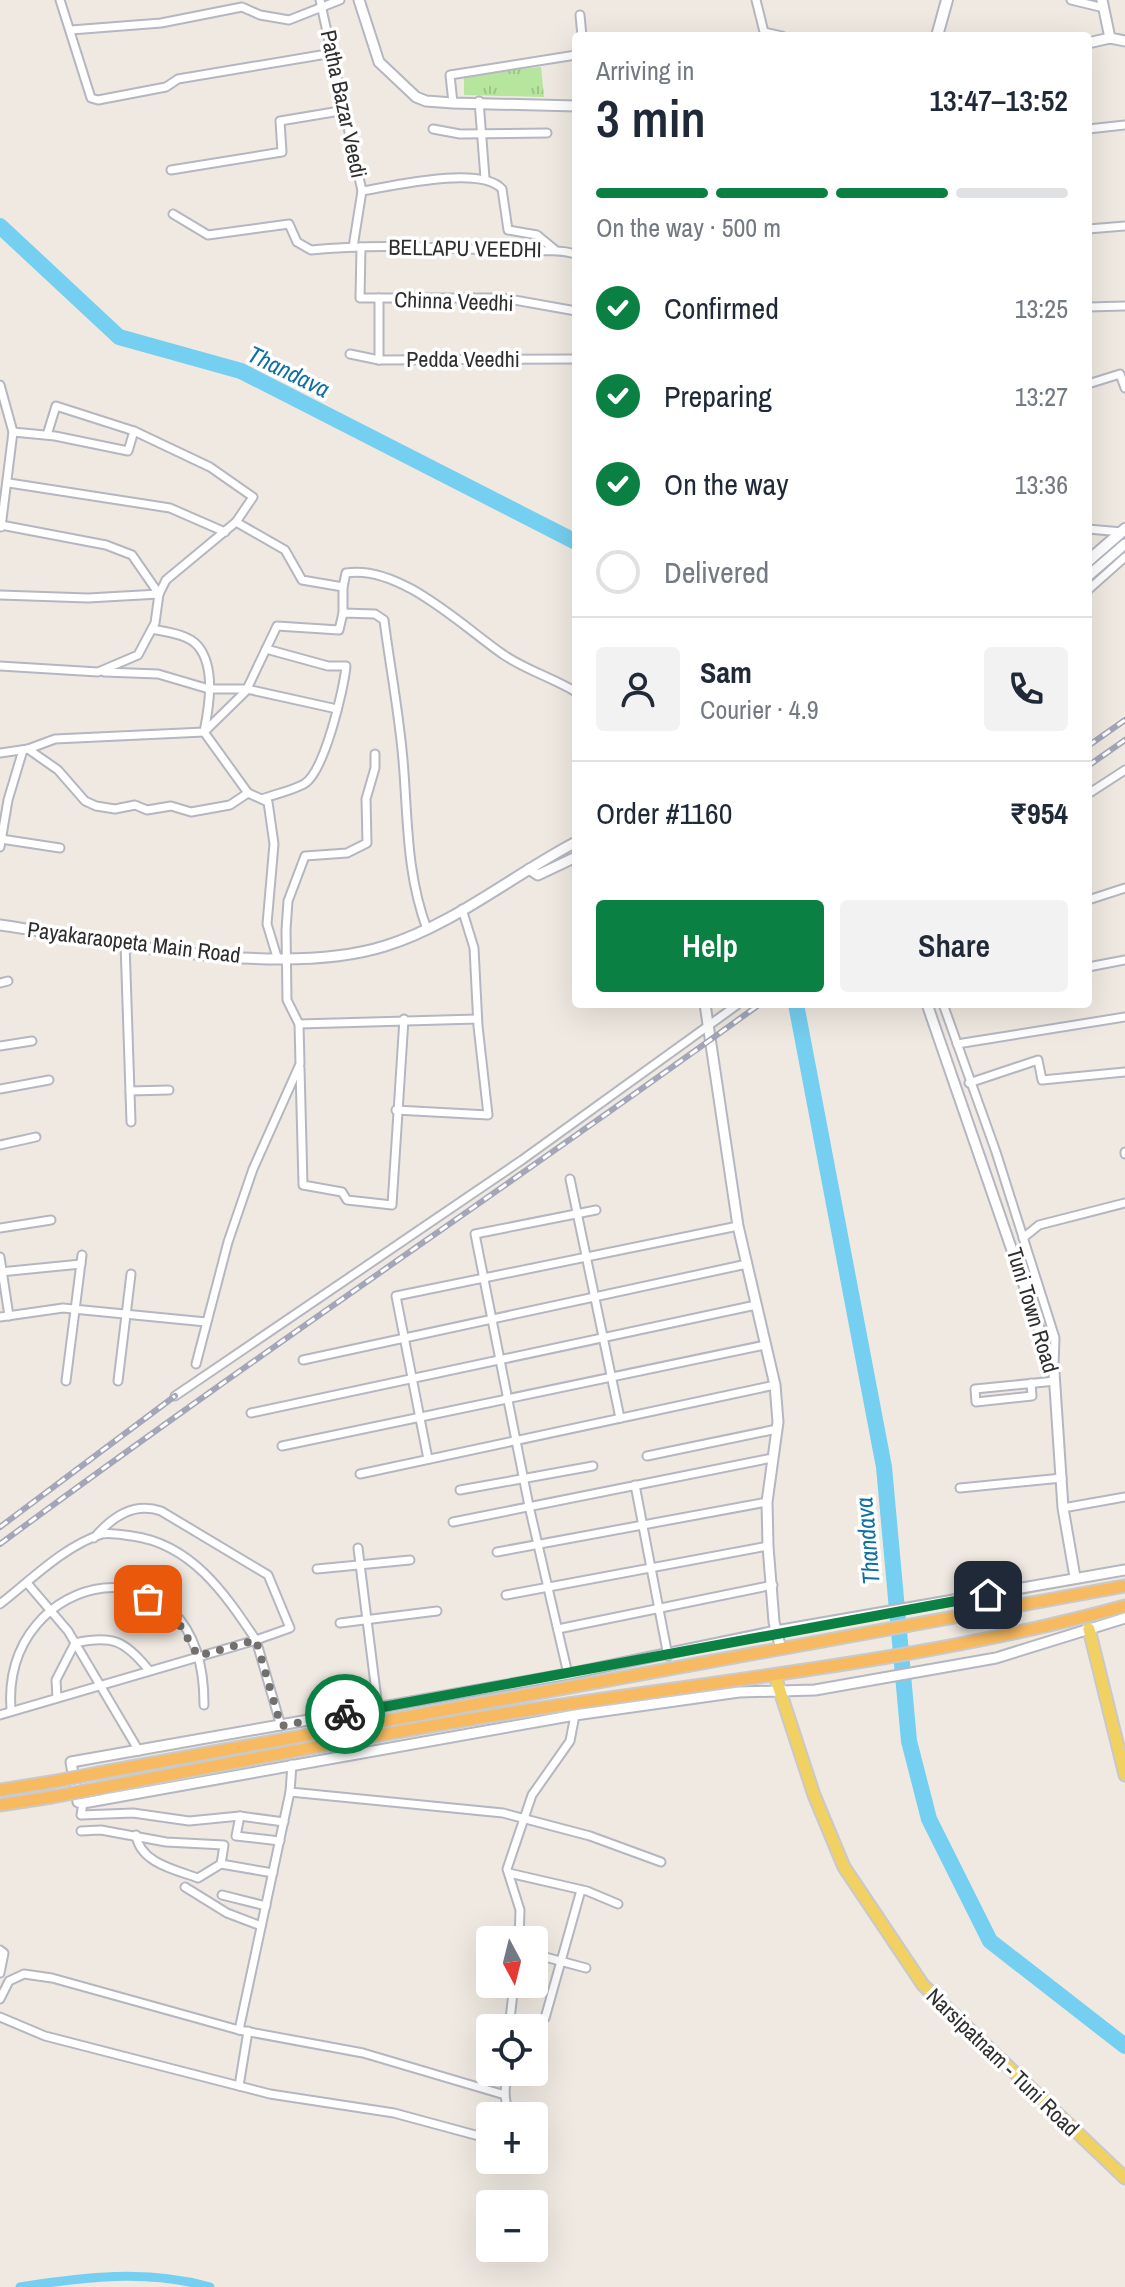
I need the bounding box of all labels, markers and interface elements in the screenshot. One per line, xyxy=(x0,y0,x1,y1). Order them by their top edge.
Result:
street label: Patha Bazar Veedi xyxy=(314,27,374,181)
text: Arriving in xyxy=(596,53,694,88)
text: 13:47–13:52 xyxy=(929,80,1068,120)
text: 3 min xyxy=(596,83,706,153)
text: On the way · 500 m xyxy=(596,210,781,245)
street label: BELLAPU VEEDHI xyxy=(388,232,542,264)
street label: Chinna Veedhi xyxy=(394,284,514,318)
icon: check xyxy=(596,286,640,330)
text: Confirmed xyxy=(664,288,779,328)
text: 13:25 xyxy=(1015,291,1068,326)
water label: Thandava xyxy=(243,337,335,405)
street label: Pedda Veedhi xyxy=(406,344,520,374)
icon: check xyxy=(596,374,640,418)
text: Preparing xyxy=(664,376,772,416)
text: 13:27 xyxy=(1015,379,1068,414)
icon: check xyxy=(596,462,640,506)
text: On the way xyxy=(664,464,788,504)
text: 13:36 xyxy=(1015,467,1068,502)
text: Delivered xyxy=(664,552,769,592)
button: person xyxy=(596,647,680,731)
button: phone xyxy=(984,647,1068,731)
text: Sam xyxy=(700,652,752,692)
text: Courier · 4.9 xyxy=(700,692,819,727)
text: Order #1160 xyxy=(596,793,732,833)
text: ₹954 xyxy=(1010,793,1068,833)
button: Help xyxy=(596,900,824,992)
button: Share xyxy=(840,900,1068,992)
street label: Payakaraopeta Main Road xyxy=(26,914,242,970)
street label: Tuni Town Road xyxy=(1000,1244,1066,1376)
water label: Thandava xyxy=(847,1496,887,1586)
pin xyxy=(954,1561,1022,1629)
pin xyxy=(114,1565,182,1633)
icon: home xyxy=(966,1573,1010,1617)
icon: bag xyxy=(126,1577,170,1621)
courier xyxy=(305,1674,385,1754)
icon: bike xyxy=(323,1692,367,1736)
north arrow xyxy=(476,1926,548,1998)
map controls xyxy=(476,1926,548,2262)
street label: Narsipatnam - Tuni Road xyxy=(920,1981,1086,2143)
button: locate xyxy=(476,2014,548,2086)
button: + xyxy=(476,2102,548,2174)
button: − xyxy=(476,2190,548,2262)

